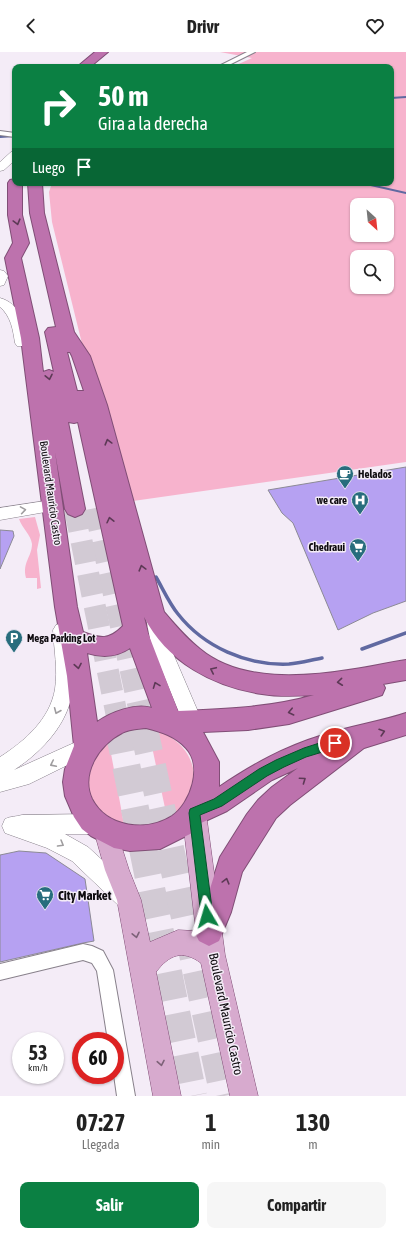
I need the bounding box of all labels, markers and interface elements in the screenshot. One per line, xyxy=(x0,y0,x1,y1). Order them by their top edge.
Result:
icon: back xyxy=(20,15,42,37)
icon: heart xyxy=(364,15,386,37)
text: Drivr xyxy=(187,16,219,37)
icon: right xyxy=(32,80,84,132)
text: 50 m xyxy=(98,80,148,112)
text: Gira a la derecha xyxy=(98,113,208,134)
icon: arrive xyxy=(73,156,95,178)
text: Luego xyxy=(32,159,65,176)
north arrow xyxy=(350,198,394,242)
map controls xyxy=(350,198,394,294)
one-way arrow xyxy=(12,218,20,225)
button: search xyxy=(350,250,394,294)
one-way arrow xyxy=(44,374,52,381)
one-way arrow xyxy=(104,439,113,446)
street label: Boulevard Mauricio Castro xyxy=(38,440,64,546)
cafe icon: Helados xyxy=(335,464,355,489)
place label: Helados xyxy=(358,468,392,480)
hospital icon: we care xyxy=(350,490,370,515)
place label: we care xyxy=(317,494,347,506)
one-way arrow xyxy=(19,506,26,515)
one-way arrow xyxy=(107,517,115,523)
supermarket icon: Chedraui xyxy=(348,537,368,562)
place label: Chedraui xyxy=(309,541,345,553)
one-way arrow xyxy=(138,565,147,572)
parking icon: Mega Parking Lot xyxy=(4,628,24,653)
place label: Mega Parking Lot xyxy=(27,632,96,644)
one-way arrow xyxy=(73,663,81,669)
one-way arrow xyxy=(209,667,217,675)
one-way arrow xyxy=(337,677,343,686)
one-way arrow xyxy=(152,682,160,689)
one-way arrow xyxy=(54,707,62,715)
one-way arrow xyxy=(288,708,294,716)
pin xyxy=(318,726,352,760)
one-way arrow xyxy=(378,728,385,737)
icon: arrive xyxy=(324,732,346,754)
one-way arrow xyxy=(49,759,57,767)
one-way arrow xyxy=(299,777,306,785)
one-way arrow xyxy=(57,839,64,846)
one-way arrow xyxy=(221,878,229,885)
supermarket icon: City Market xyxy=(35,885,55,910)
place label: City Market xyxy=(58,888,112,903)
position arrow xyxy=(186,895,228,937)
one-way arrow xyxy=(131,932,139,938)
street label: Boulevard Mauricio Castro xyxy=(206,952,246,1076)
speed limit sign: 60 xyxy=(72,1032,124,1084)
text: 53 xyxy=(29,1041,47,1064)
one-way arrow xyxy=(156,1060,164,1066)
text: km/h xyxy=(28,1062,48,1073)
text: 07:27 xyxy=(76,1109,125,1136)
text: 1 xyxy=(205,1109,216,1136)
text: 130 xyxy=(296,1109,330,1136)
text: Llegada xyxy=(82,1137,120,1152)
text: min xyxy=(201,1137,220,1152)
text: m xyxy=(308,1137,318,1152)
button: Salir xyxy=(20,1182,199,1228)
button: Compartir xyxy=(207,1182,386,1228)

